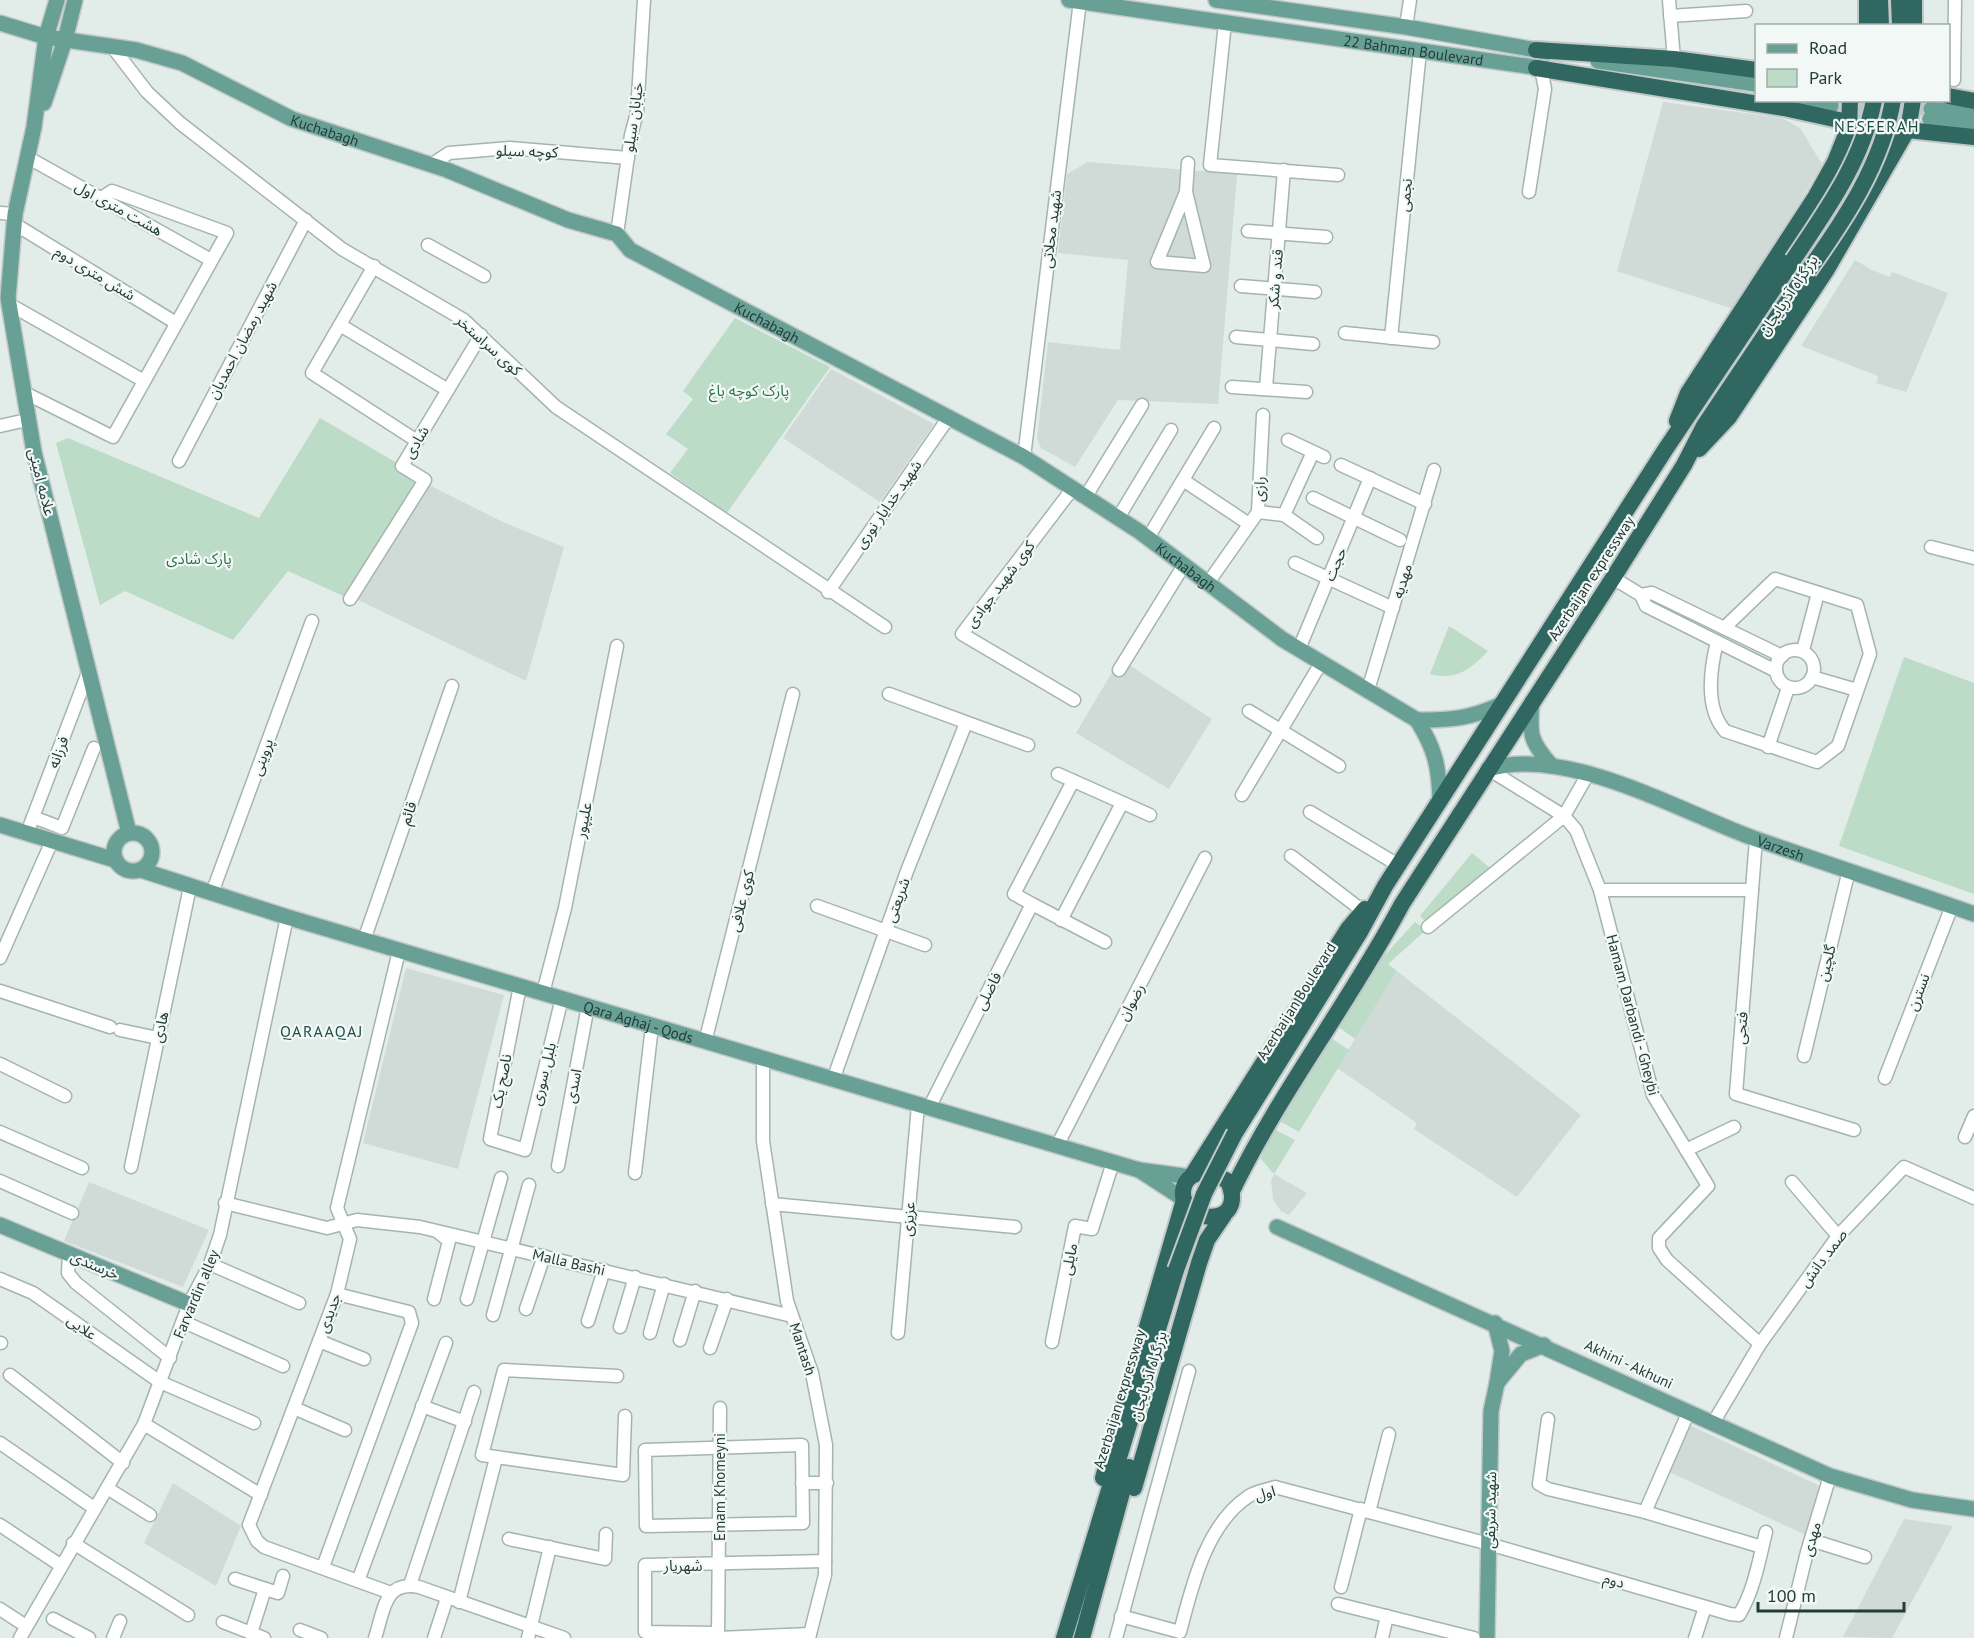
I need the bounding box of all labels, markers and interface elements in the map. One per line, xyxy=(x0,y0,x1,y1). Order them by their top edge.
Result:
legend xyxy=(1755,24,1950,102)
street label: 22 Bahman Boulevard xyxy=(1342,30,1485,69)
text: Road xyxy=(1809,36,1847,59)
text: Park xyxy=(1809,66,1842,89)
street label: خیابان سیلو xyxy=(619,81,647,153)
street label: Kuchabagh xyxy=(288,110,362,150)
district label: NESFERAH xyxy=(1834,116,1920,136)
street label: کوچه سیلو xyxy=(495,140,559,163)
street label: هشت متری اول xyxy=(72,176,166,240)
street label: نجمی xyxy=(1394,177,1416,213)
street label: شهید محلاتی xyxy=(1037,188,1065,269)
street label: شش متری دوم xyxy=(50,241,139,306)
street label: قند و شکر xyxy=(1263,248,1287,311)
street label: بزرگراه آذربایجان xyxy=(1754,251,1822,339)
street label: شهید رمضان احمدیان xyxy=(203,278,281,402)
street label: Kuchabagh xyxy=(731,297,803,347)
street label: کوی سراستخر xyxy=(451,310,527,380)
park label: پارک کوچه باغ xyxy=(709,381,789,403)
street label: شادی xyxy=(399,422,433,462)
street label: علامه امینی xyxy=(24,446,60,518)
street label: شهید خدایار نوری xyxy=(850,456,926,552)
street label: رازی xyxy=(1249,476,1269,502)
street label: Azerbaijan expressway xyxy=(1544,512,1638,644)
street label: کوی شهید جوادی xyxy=(961,536,1039,631)
street label: Kuchabagh xyxy=(1152,538,1220,596)
street label: حجت xyxy=(1319,544,1351,584)
park label: پارک شادی xyxy=(166,549,232,569)
street label: مهدیه xyxy=(1388,561,1416,601)
street label: فرزانه xyxy=(43,733,73,771)
street label: پروینی xyxy=(247,736,278,778)
street label: قائم xyxy=(395,799,423,828)
street label: علیپور xyxy=(570,800,597,841)
street label: Varzesh xyxy=(1754,830,1807,865)
street label: کوی علافی xyxy=(724,867,758,934)
street label: شریعتی xyxy=(880,875,914,925)
street label: Hamam Darbandi - Gheybi xyxy=(1602,932,1664,1098)
street label: Azerbaijan Boulevard xyxy=(1252,939,1340,1063)
street label: گلچین xyxy=(1812,942,1841,983)
street label: فاضلی xyxy=(970,969,1006,1013)
street label: نسترن xyxy=(1902,971,1934,1013)
street label: رضوان xyxy=(1113,980,1149,1024)
street label: Qara Aghaj - Qods xyxy=(581,996,696,1047)
street label: هادی xyxy=(147,1010,173,1044)
street label: فتحی xyxy=(1730,1011,1752,1045)
district label: QARAAQAJ xyxy=(280,1021,364,1041)
street label: بلبل سوری xyxy=(526,1040,560,1108)
street label: ناصح یک xyxy=(486,1052,518,1110)
street label: اسدی xyxy=(560,1067,586,1105)
street label: عزیزی xyxy=(897,1200,919,1237)
street label: صمد دانش xyxy=(1795,1225,1851,1291)
street label: مایلی xyxy=(1057,1241,1081,1277)
street label: Malla Bashi xyxy=(531,1244,607,1280)
street label: خرسندی xyxy=(68,1246,122,1284)
street label: Farvardin alley xyxy=(169,1247,223,1341)
street label: جدیدی xyxy=(313,1290,345,1335)
street label: علایی xyxy=(63,1310,101,1344)
street label: Mantash xyxy=(786,1320,820,1378)
street label: Azerbaijan expressway xyxy=(1089,1327,1149,1471)
street label: بزرگراه آذربایجان xyxy=(1125,1329,1171,1423)
street label: Akhini - Akhuni xyxy=(1582,1335,1676,1393)
street label: Emam Khomeyni xyxy=(710,1433,729,1541)
street label: شهید شریفی xyxy=(1480,1471,1500,1549)
street label: اول xyxy=(1253,1481,1277,1505)
street label: مهدی xyxy=(1797,1520,1825,1558)
street label: شهریار xyxy=(662,1556,703,1575)
street label: دوم xyxy=(1601,1568,1627,1594)
scale bar xyxy=(1758,1575,1904,1613)
text: 100 m xyxy=(1767,1584,1816,1607)

